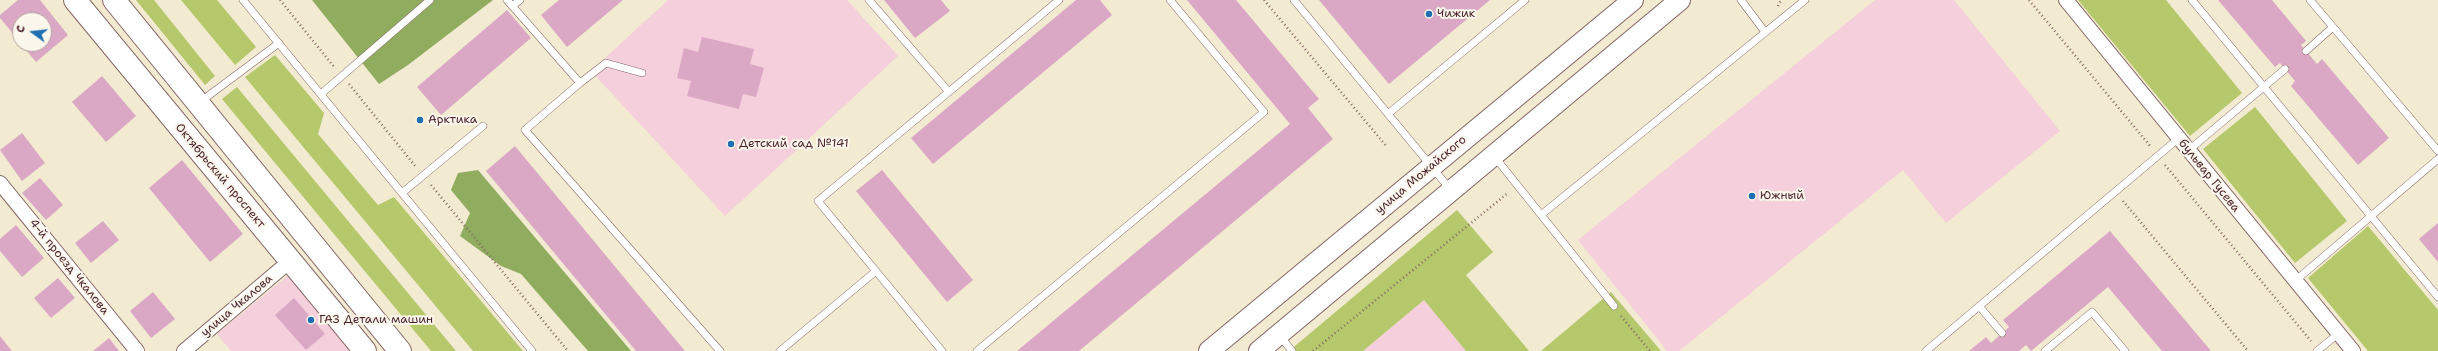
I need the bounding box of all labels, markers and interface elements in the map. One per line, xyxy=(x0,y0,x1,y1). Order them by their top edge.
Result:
place label: Чижик xyxy=(1437,7,1475,21)
marker: Чижик xyxy=(1424,9,1434,19)
north arrow xyxy=(12,12,52,52)
text: С xyxy=(13,24,29,34)
place label: Арктика xyxy=(428,113,477,127)
marker: Арктика xyxy=(415,115,425,125)
street label: Октябрьский проспект xyxy=(172,121,268,231)
street label: улица Можайского xyxy=(1373,133,1469,217)
place label: Детский сад №141 xyxy=(739,137,849,151)
street label: бульвар Гусева xyxy=(2175,137,2243,215)
marker: Детский сад №141 xyxy=(726,139,736,149)
place label: Южный xyxy=(1760,189,1804,203)
marker: Южный xyxy=(1747,191,1757,201)
street label: 4-й проезд Чкалова xyxy=(26,216,112,318)
street label: улица Чкалова xyxy=(198,272,276,340)
place label: ГАЗ Детали машин xyxy=(319,313,433,327)
marker: ГАЗ Детали машин xyxy=(306,315,316,325)

